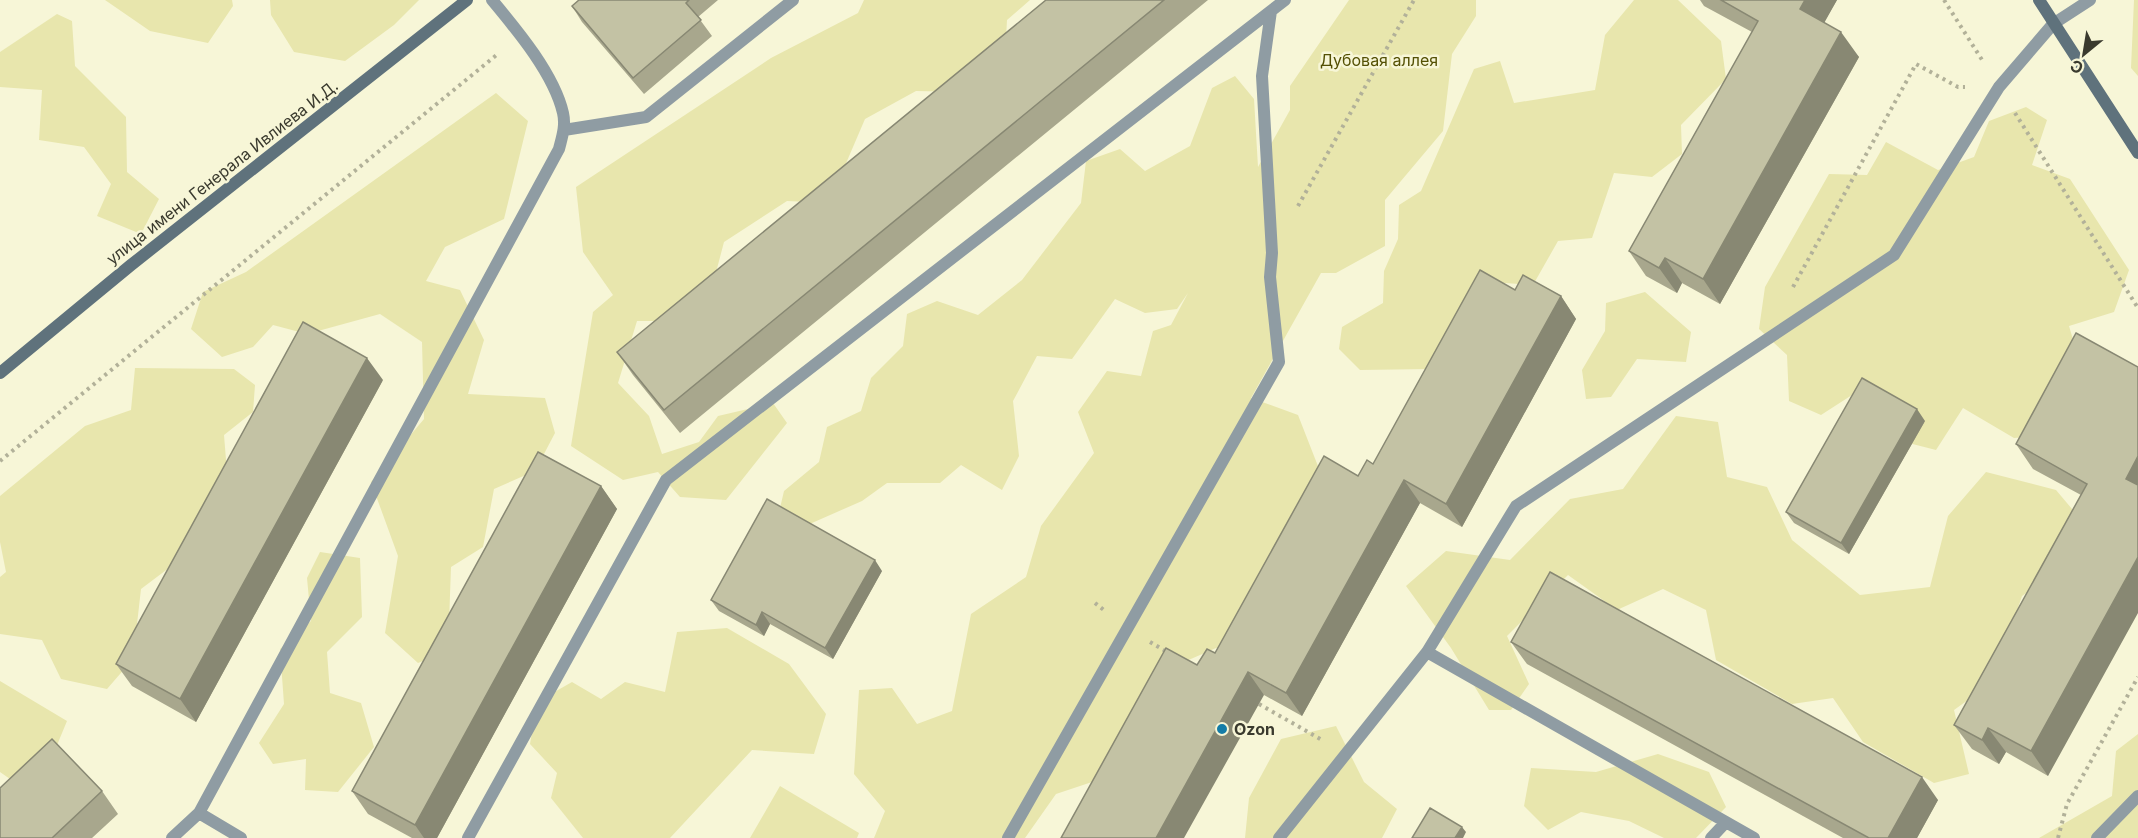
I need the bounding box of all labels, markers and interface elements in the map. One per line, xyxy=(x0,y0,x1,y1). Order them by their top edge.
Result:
north arrow xyxy=(2054,24,2114,84)
park label: Дубовая аллея xyxy=(1320,50,1438,70)
text: С xyxy=(2066,55,2087,79)
street label: улица имени Генерала Ивлиева И.Д. xyxy=(102,75,342,269)
place label: Ozon xyxy=(1234,719,1275,739)
marker: Ozon xyxy=(1215,722,1229,736)

